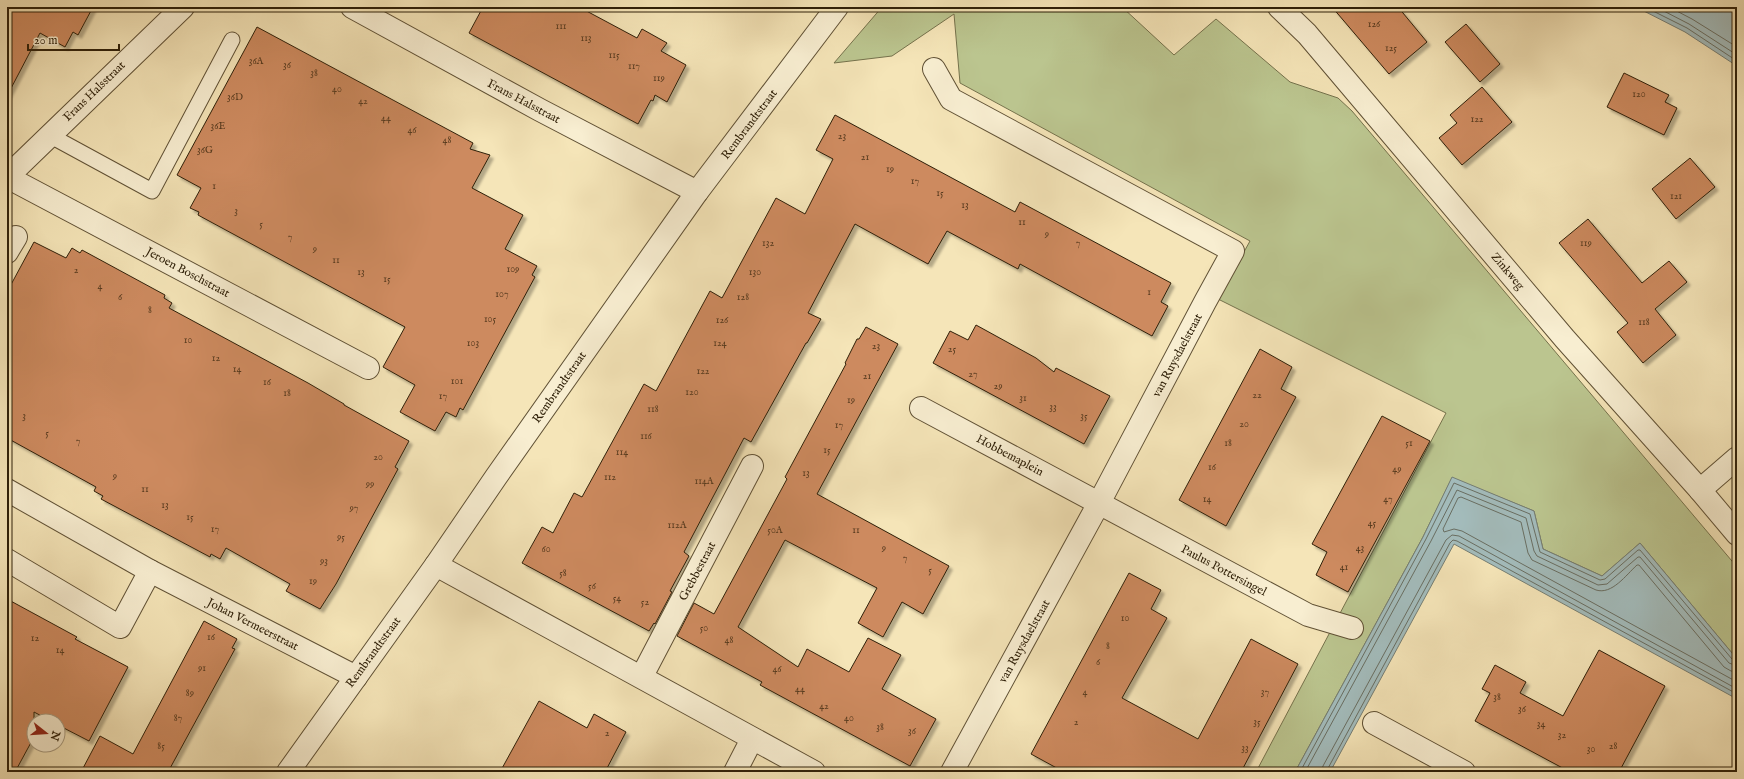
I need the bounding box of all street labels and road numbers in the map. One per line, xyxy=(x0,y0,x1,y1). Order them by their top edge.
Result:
street label: Frans Halsstraat xyxy=(60,58,129,125)
street label: Frans Halsstraat xyxy=(485,76,563,127)
street label: Rembrandtstraat xyxy=(718,86,781,162)
street label: Jeroen Boschstraat xyxy=(141,243,232,302)
street label: Zinkweg xyxy=(1488,250,1528,293)
street label: van Ruysdaelstraat xyxy=(1149,311,1206,400)
street label: Rembrandtstraat xyxy=(529,349,590,426)
street label: Hobbemaplein xyxy=(973,431,1047,481)
street label: Grebbestraat xyxy=(676,539,719,603)
street label: Paulus Pottersingel xyxy=(1178,542,1270,600)
street label: Johan Vermeerstraat xyxy=(202,594,301,655)
street label: van Ruysdaelstraat xyxy=(995,597,1053,685)
street label: Rembrandtstraat xyxy=(343,614,404,691)

